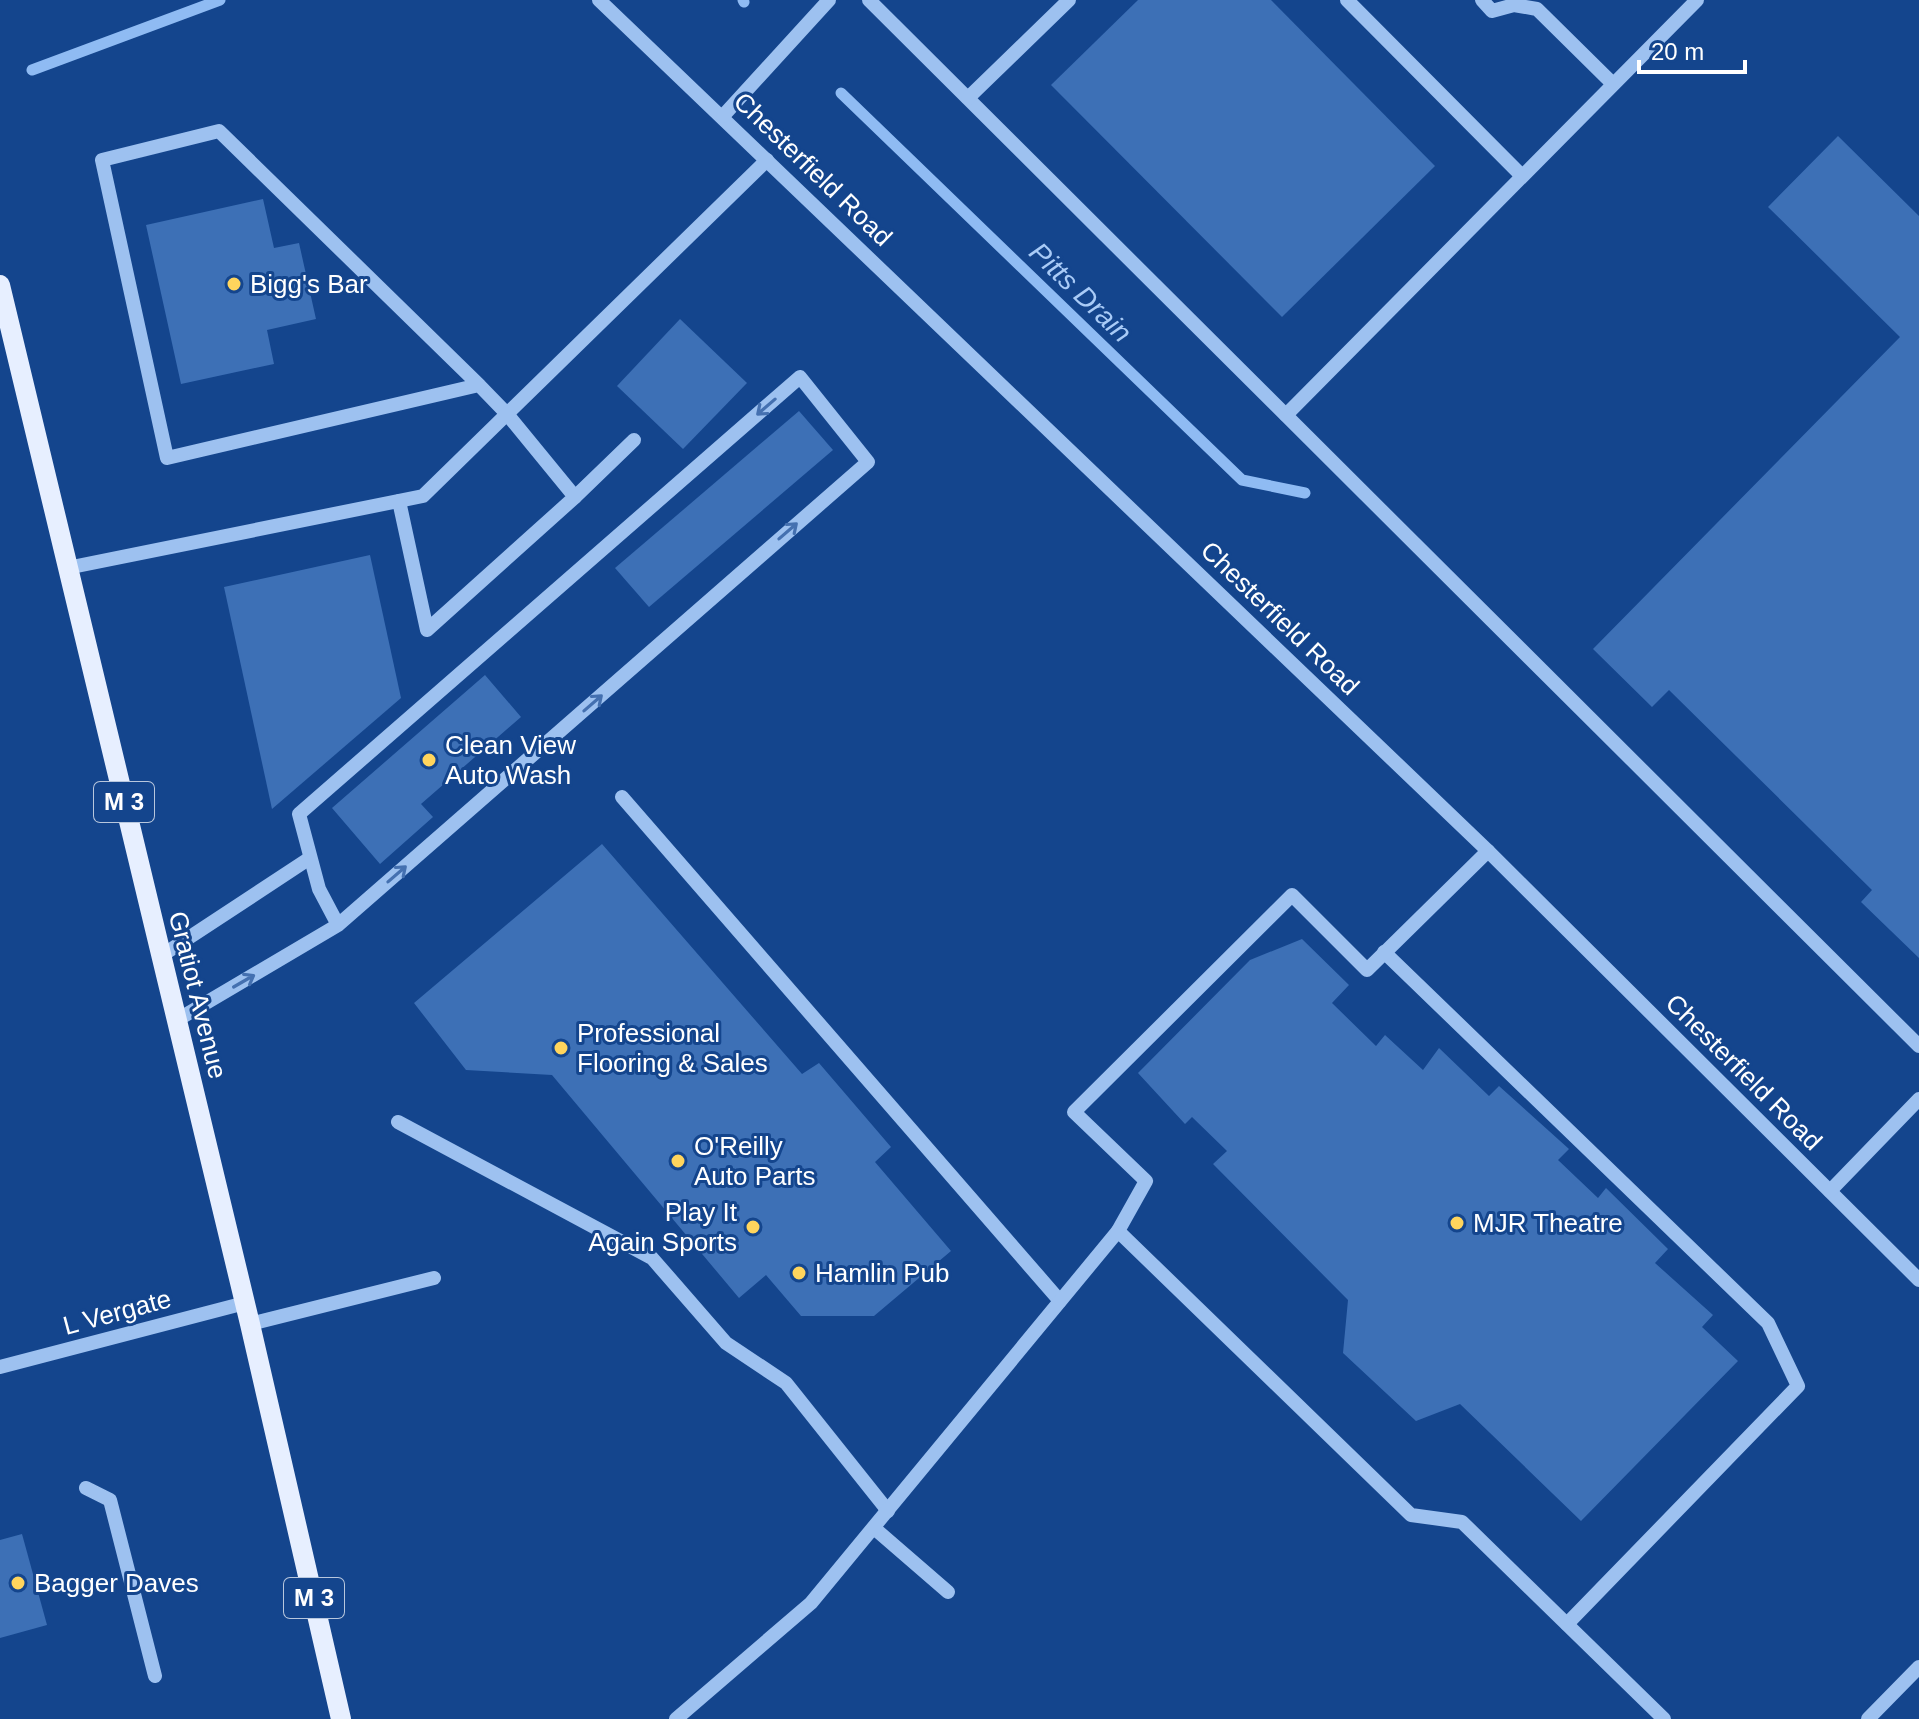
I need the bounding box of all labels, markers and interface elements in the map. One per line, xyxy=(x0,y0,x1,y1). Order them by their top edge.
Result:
scale bar xyxy=(1639,24,1745,74)
text: 20 m xyxy=(1651,38,1704,65)
street label: Chesterfield Road xyxy=(728,86,898,252)
water label: Pitts Drain xyxy=(1023,236,1138,348)
place label: Bigg's Bar xyxy=(250,269,368,299)
marker: Bigg's Bar xyxy=(225,275,243,293)
one-way arrow xyxy=(757,398,777,416)
one-way arrow xyxy=(778,523,798,541)
street label: Chesterfield Road xyxy=(1195,535,1365,701)
one-way arrow xyxy=(582,694,602,712)
place label: Clean View Auto Wash xyxy=(445,730,576,790)
marker: Clean View Auto Wash xyxy=(420,751,438,769)
road number: M 3 xyxy=(94,782,154,822)
one-way arrow xyxy=(387,865,407,883)
street label: Gratiot Avenue xyxy=(163,908,233,1082)
one-way arrow xyxy=(233,972,256,988)
street label: Chesterfield Road xyxy=(1660,988,1828,1156)
place label: Professional Flooring & Sales xyxy=(577,1018,768,1078)
marker: Professional Flooring & Sales xyxy=(552,1039,570,1057)
place label: O'Reilly Auto Parts xyxy=(694,1131,815,1191)
marker: O'Reilly Auto Parts xyxy=(669,1152,687,1170)
place label: Play It Again Sports xyxy=(588,1197,738,1257)
place label: MJR Theatre xyxy=(1473,1208,1623,1238)
marker: MJR Theatre xyxy=(1448,1214,1466,1232)
marker: Play It Again Sports xyxy=(744,1218,762,1236)
place label: Hamlin Pub xyxy=(815,1258,949,1288)
marker: Hamlin Pub xyxy=(790,1264,808,1282)
street label: L Vergate xyxy=(60,1283,174,1341)
place label: Bagger Daves xyxy=(34,1568,199,1598)
marker: Bagger Daves xyxy=(9,1574,27,1592)
road number: M 3 xyxy=(284,1578,344,1618)

